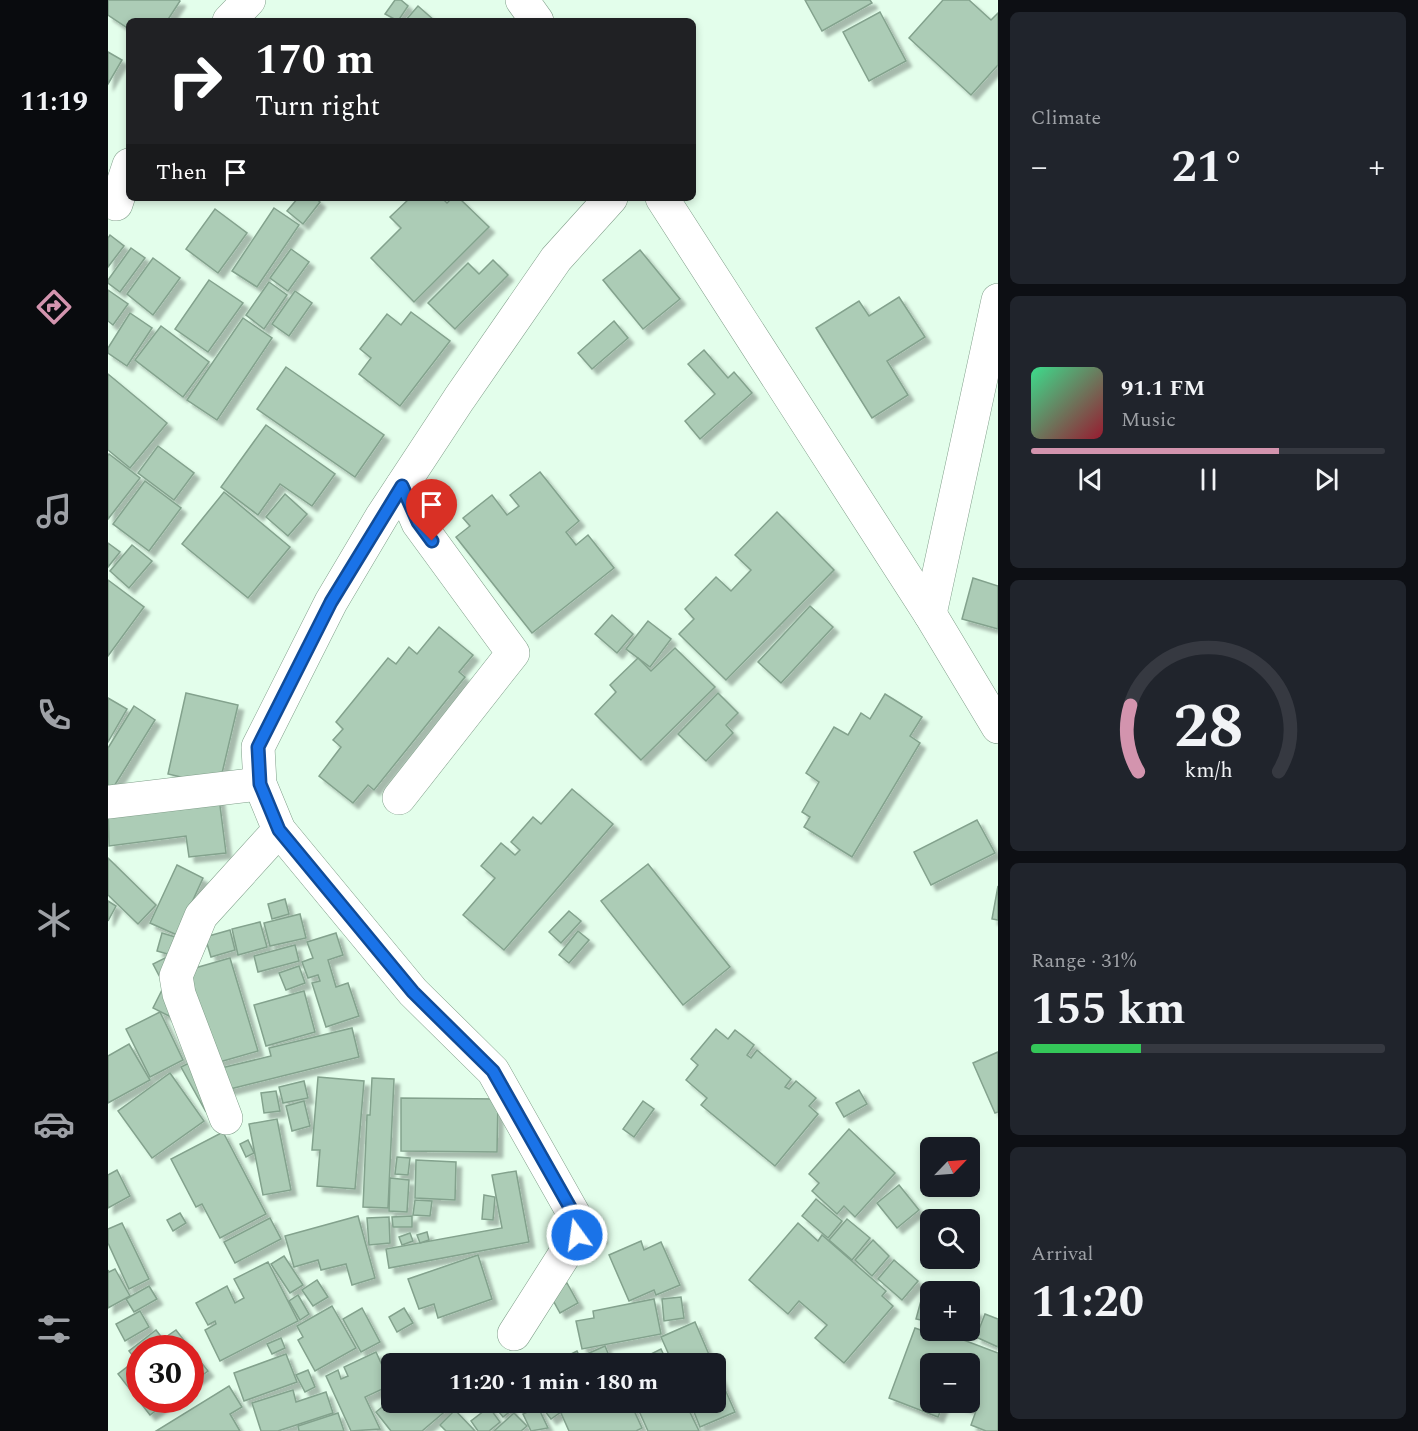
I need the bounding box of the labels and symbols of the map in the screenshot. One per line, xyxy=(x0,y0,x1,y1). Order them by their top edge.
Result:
pin xyxy=(406,479,457,541)
north arrow xyxy=(920,1137,980,1197)
position arrow xyxy=(545,1203,609,1267)
speed limit sign: 30 xyxy=(126,1335,204,1413)

